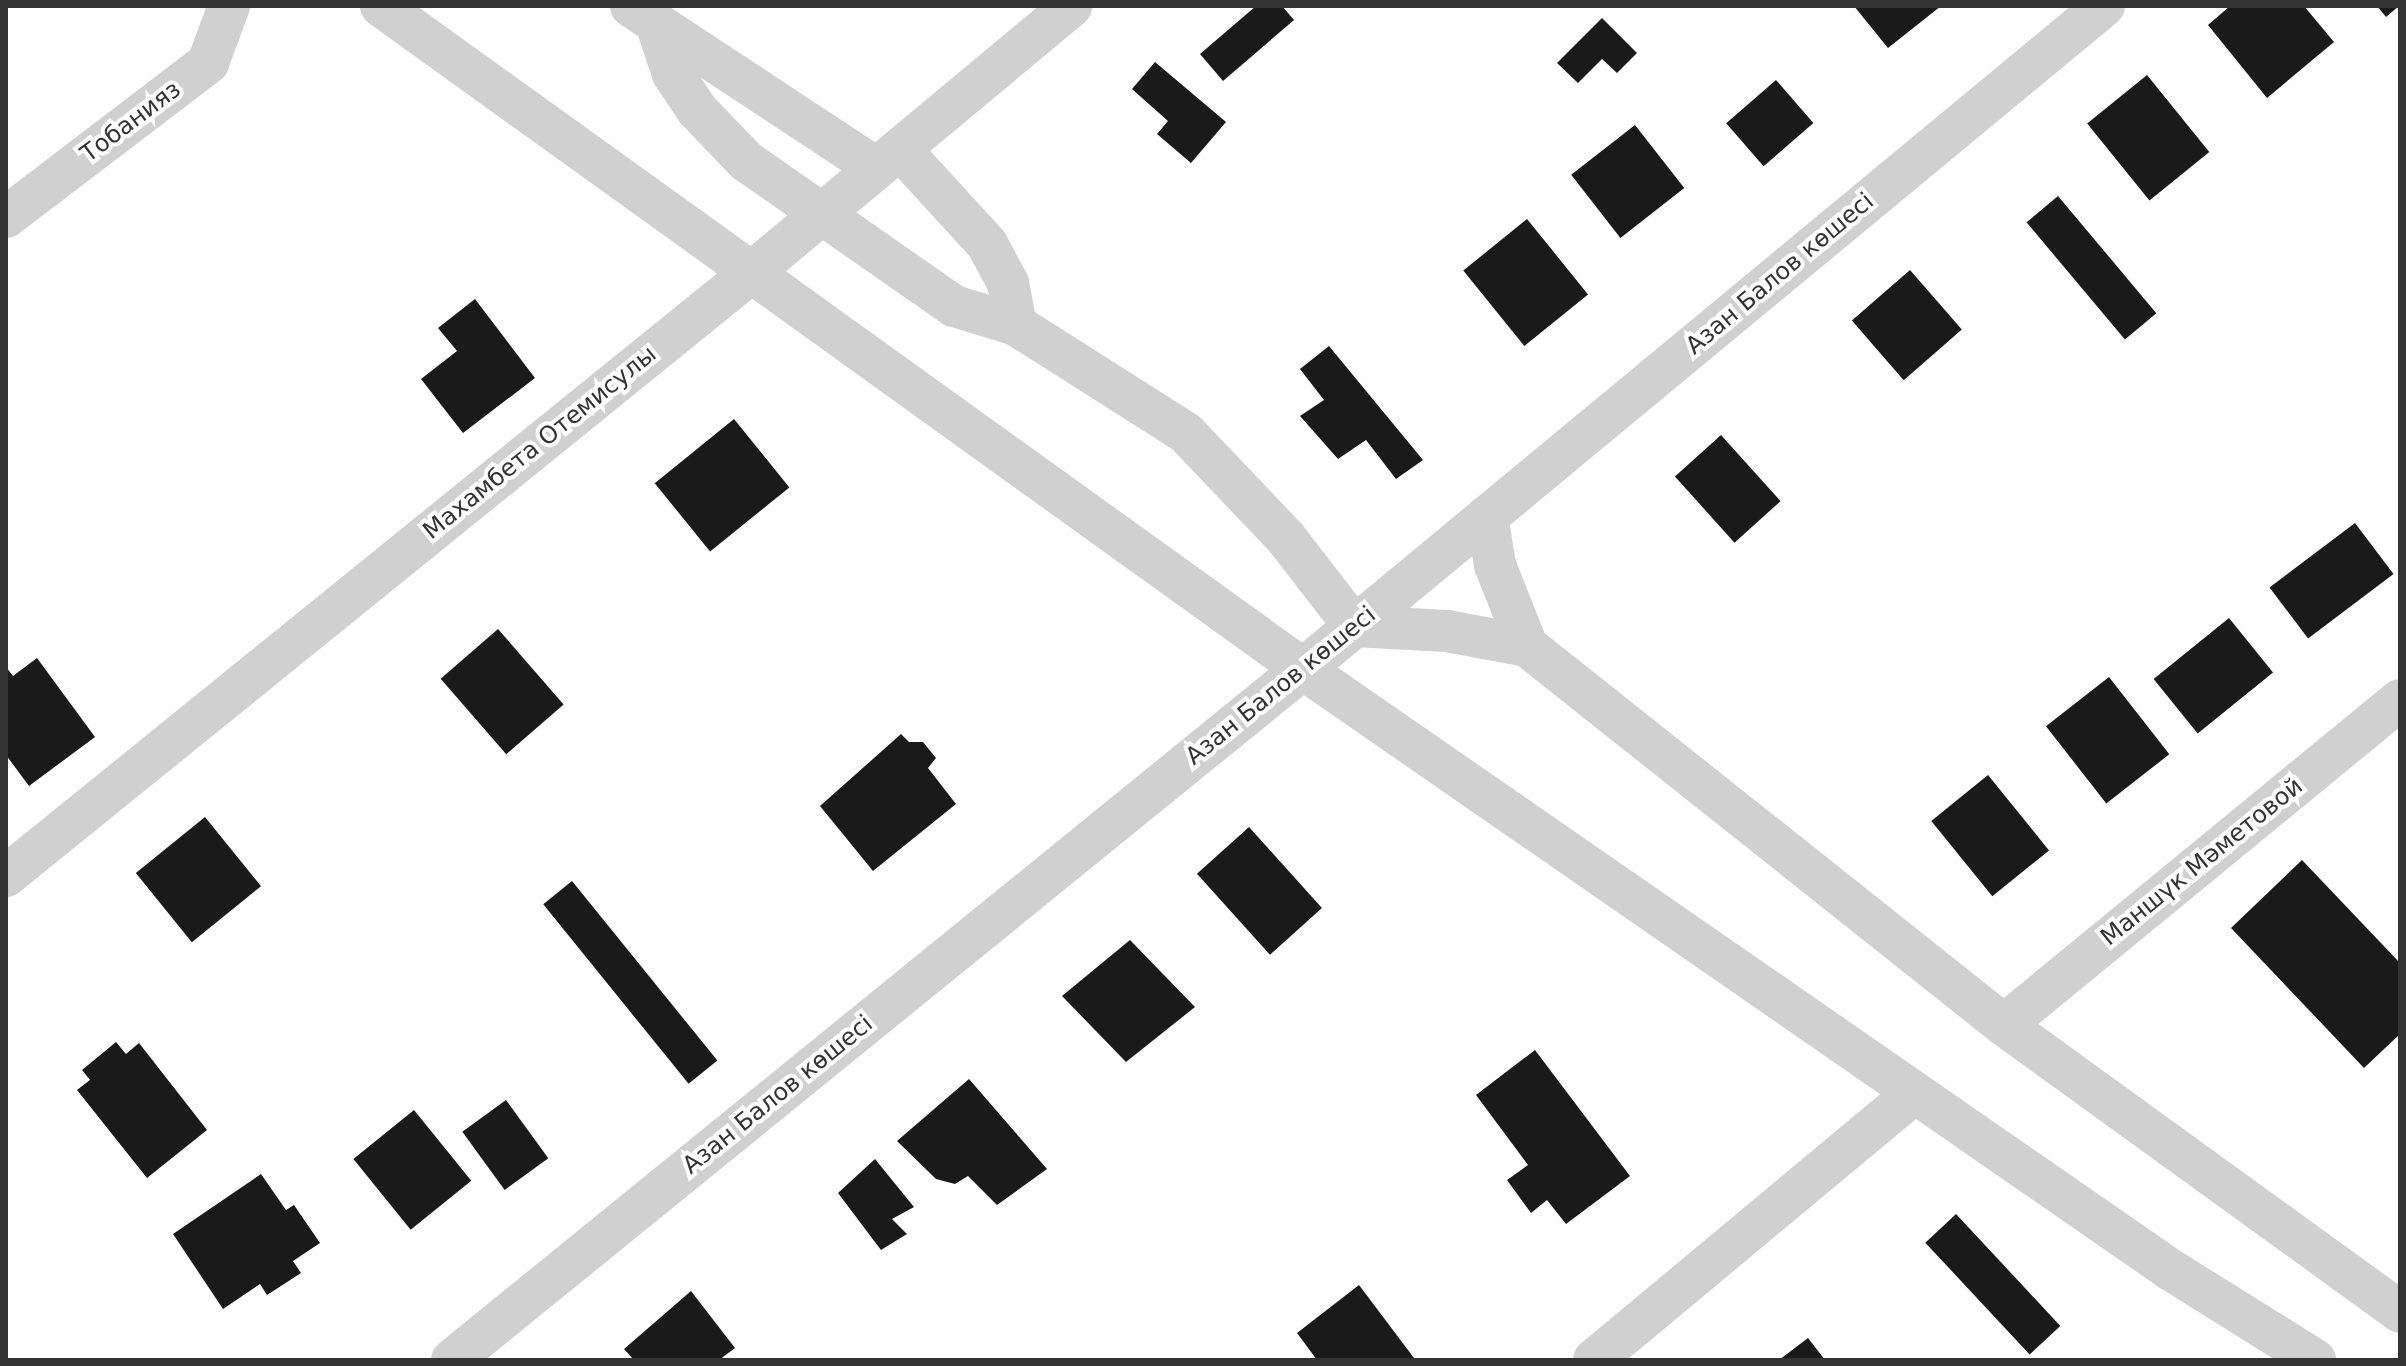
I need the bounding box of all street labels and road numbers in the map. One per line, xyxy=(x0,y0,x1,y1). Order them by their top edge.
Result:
street label: Тобанияз xyxy=(75,75,187,169)
street label: Азан Балов көшесі xyxy=(1680,187,1880,361)
street label: Махамбета Отемисулы xyxy=(418,340,662,546)
street label: Азан Балов көшесі xyxy=(1180,601,1382,771)
street label: Маншүк Мәметовой xyxy=(2095,772,2309,952)
street label: Азан Балов көшесі xyxy=(677,1010,879,1180)

